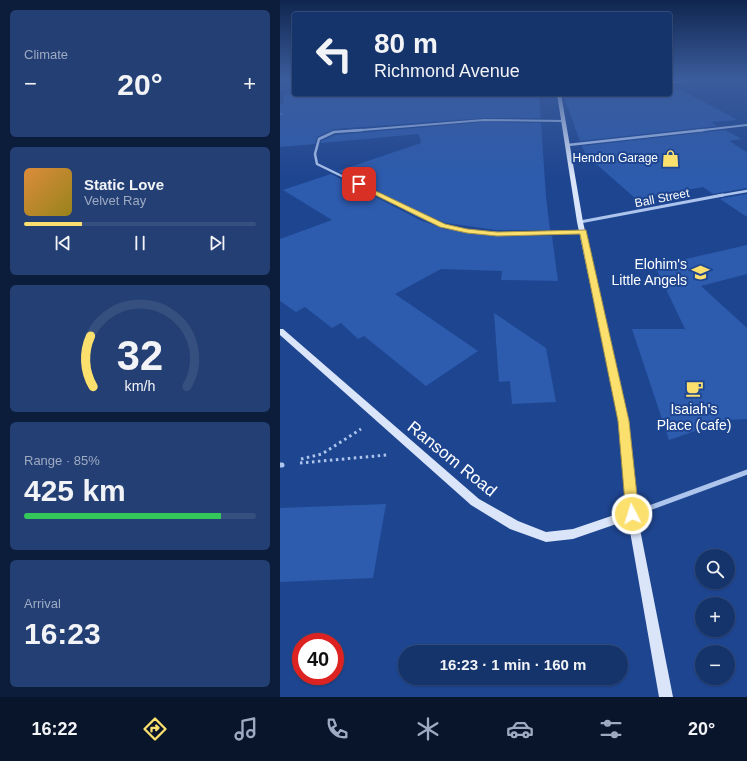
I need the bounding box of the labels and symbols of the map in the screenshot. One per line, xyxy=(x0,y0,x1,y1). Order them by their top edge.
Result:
shop icon: Hendon Garage xyxy=(661,148,681,168)
place label: Hendon Garage xyxy=(573,151,658,165)
pin xyxy=(342,167,376,201)
street label: Ball Street xyxy=(633,186,691,210)
place label: Elohim's Little Angels xyxy=(612,256,687,288)
school or university icon: Elohim's Little Angels xyxy=(690,262,710,282)
cafe icon: Isaiah's Place (cafe) xyxy=(684,379,704,399)
place label: Isaiah's Place (cafe) xyxy=(657,401,731,433)
street label: Ransom Road xyxy=(404,417,500,501)
position arrow xyxy=(611,493,653,535)
speed limit sign: 40 xyxy=(292,633,344,685)

